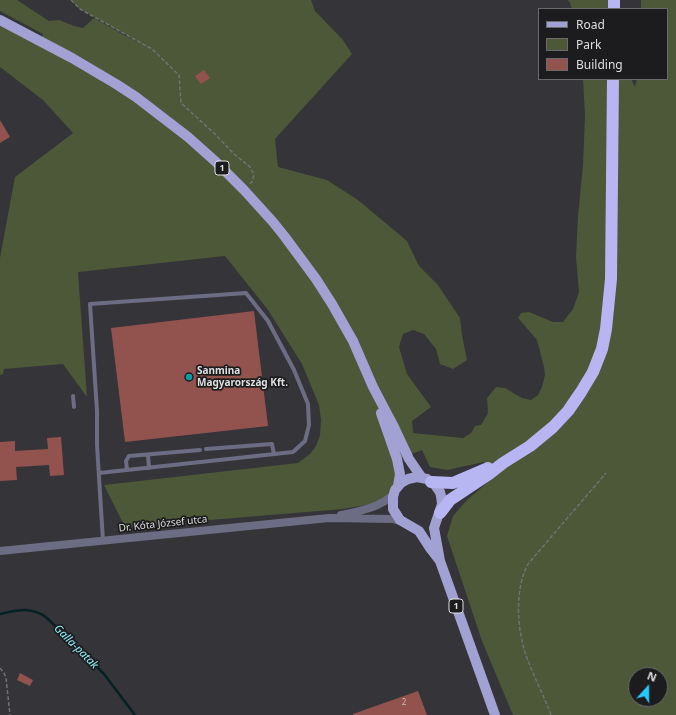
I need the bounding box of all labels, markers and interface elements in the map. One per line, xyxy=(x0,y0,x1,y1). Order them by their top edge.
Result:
legend xyxy=(538,8,668,80)
text: Road xyxy=(576,16,605,33)
text: Park xyxy=(576,36,601,53)
text: Building xyxy=(576,56,623,73)
road number: 1 xyxy=(215,161,229,175)
place label: Sanmina Magyarország Kft. xyxy=(197,365,288,388)
marker: Sanmina Magyarország Kft. xyxy=(184,372,194,382)
street label: Dr. Kóta József utca xyxy=(118,513,208,535)
road number: 1 xyxy=(449,599,463,613)
water label: Galla-patak xyxy=(51,622,101,672)
north arrow xyxy=(628,667,668,707)
text: N xyxy=(645,668,659,685)
house number: 2 xyxy=(402,698,406,708)

